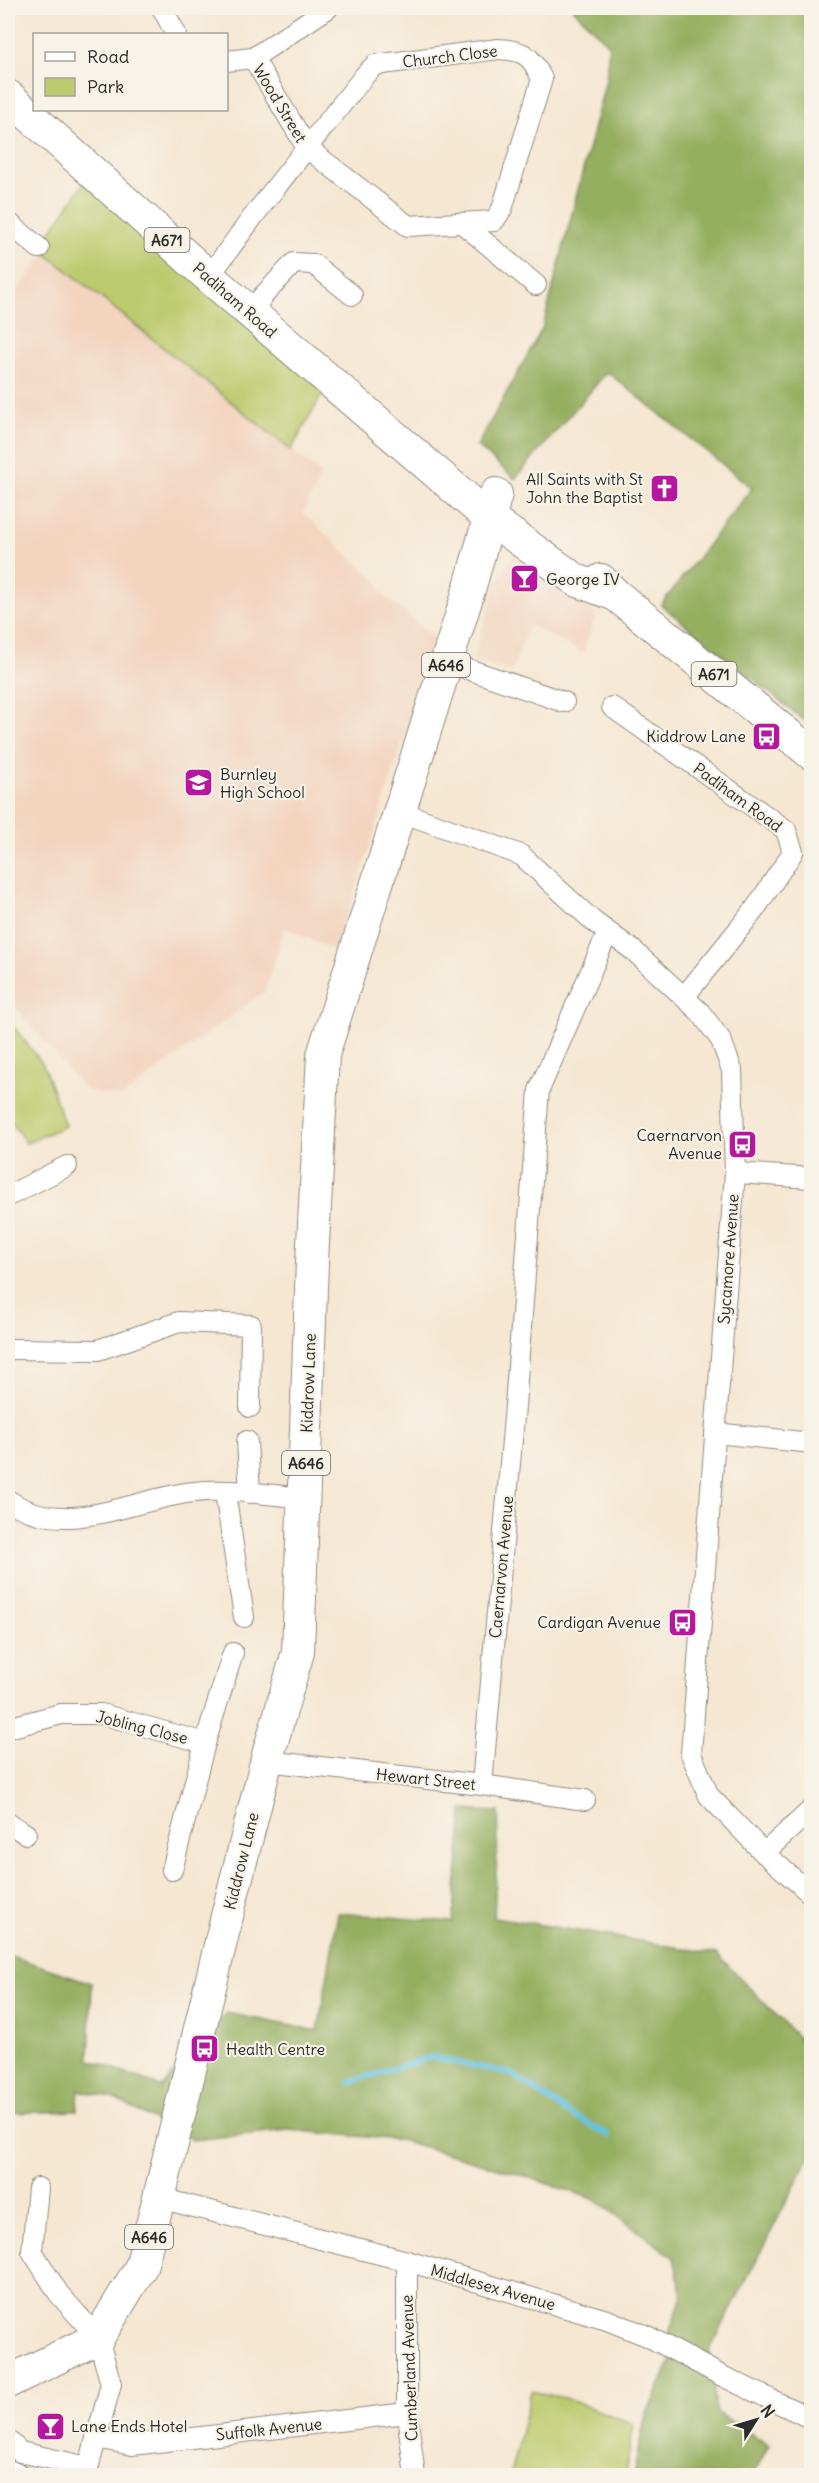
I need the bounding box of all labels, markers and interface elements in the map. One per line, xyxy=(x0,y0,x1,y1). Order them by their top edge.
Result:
legend xyxy=(33,33,228,111)
street label: Church Close xyxy=(401,40,499,72)
text: Road xyxy=(87,45,130,68)
street label: Wood Street xyxy=(249,60,312,146)
text: Park xyxy=(87,75,124,98)
road number: A671 xyxy=(144,228,190,252)
street label: Padiham Road xyxy=(189,258,281,342)
place label: All Saints with St John the Baptist xyxy=(526,469,644,507)
church icon: All Saints with St John the Baptist xyxy=(648,472,680,504)
bar icon: George IV xyxy=(509,563,541,595)
place label: George IV xyxy=(546,569,620,589)
road number: A646 xyxy=(422,653,470,677)
road number: A671 xyxy=(692,662,736,686)
bus stop icon: Kiddrow Lane xyxy=(751,720,783,752)
place label: Kiddrow Lane xyxy=(646,726,746,746)
street label: Padiham Road xyxy=(690,758,786,836)
place label: Burnley High School xyxy=(220,764,305,802)
school or university icon: Burnley High School xyxy=(183,767,215,799)
place label: Caernarvon Avenue xyxy=(636,1125,722,1163)
bus stop icon: Caernarvon Avenue xyxy=(727,1128,759,1160)
street label: Sycamore Avenue xyxy=(713,1193,743,1325)
street label: Kiddrow Lane xyxy=(296,1333,320,1433)
road number: A646 xyxy=(282,1451,330,1475)
street label: Caernarvon Avenue xyxy=(485,1495,517,1639)
bus stop icon: Cardigan Avenue xyxy=(666,1606,698,1638)
place label: Cardigan Avenue xyxy=(537,1612,661,1632)
street label: Jobling Close xyxy=(94,1706,190,1748)
street label: Hewart Street xyxy=(375,1764,477,1794)
street label: Kiddrow Lane xyxy=(219,1810,263,1912)
bus stop icon: Health Centre xyxy=(189,2033,221,2065)
place label: Health Centre xyxy=(226,2039,325,2059)
road number: A646 xyxy=(125,2225,173,2249)
street label: Middlesex Avenue xyxy=(428,2260,558,2314)
street label: Cumberland Avenue xyxy=(396,2294,422,2442)
north arrow xyxy=(726,2390,786,2450)
text: N xyxy=(757,2401,779,2421)
bar icon: Lane Ends Hotel xyxy=(34,2410,66,2442)
street label: Suffolk Avenue xyxy=(215,2413,323,2445)
place label: Lane Ends Hotel xyxy=(71,2416,187,2436)

